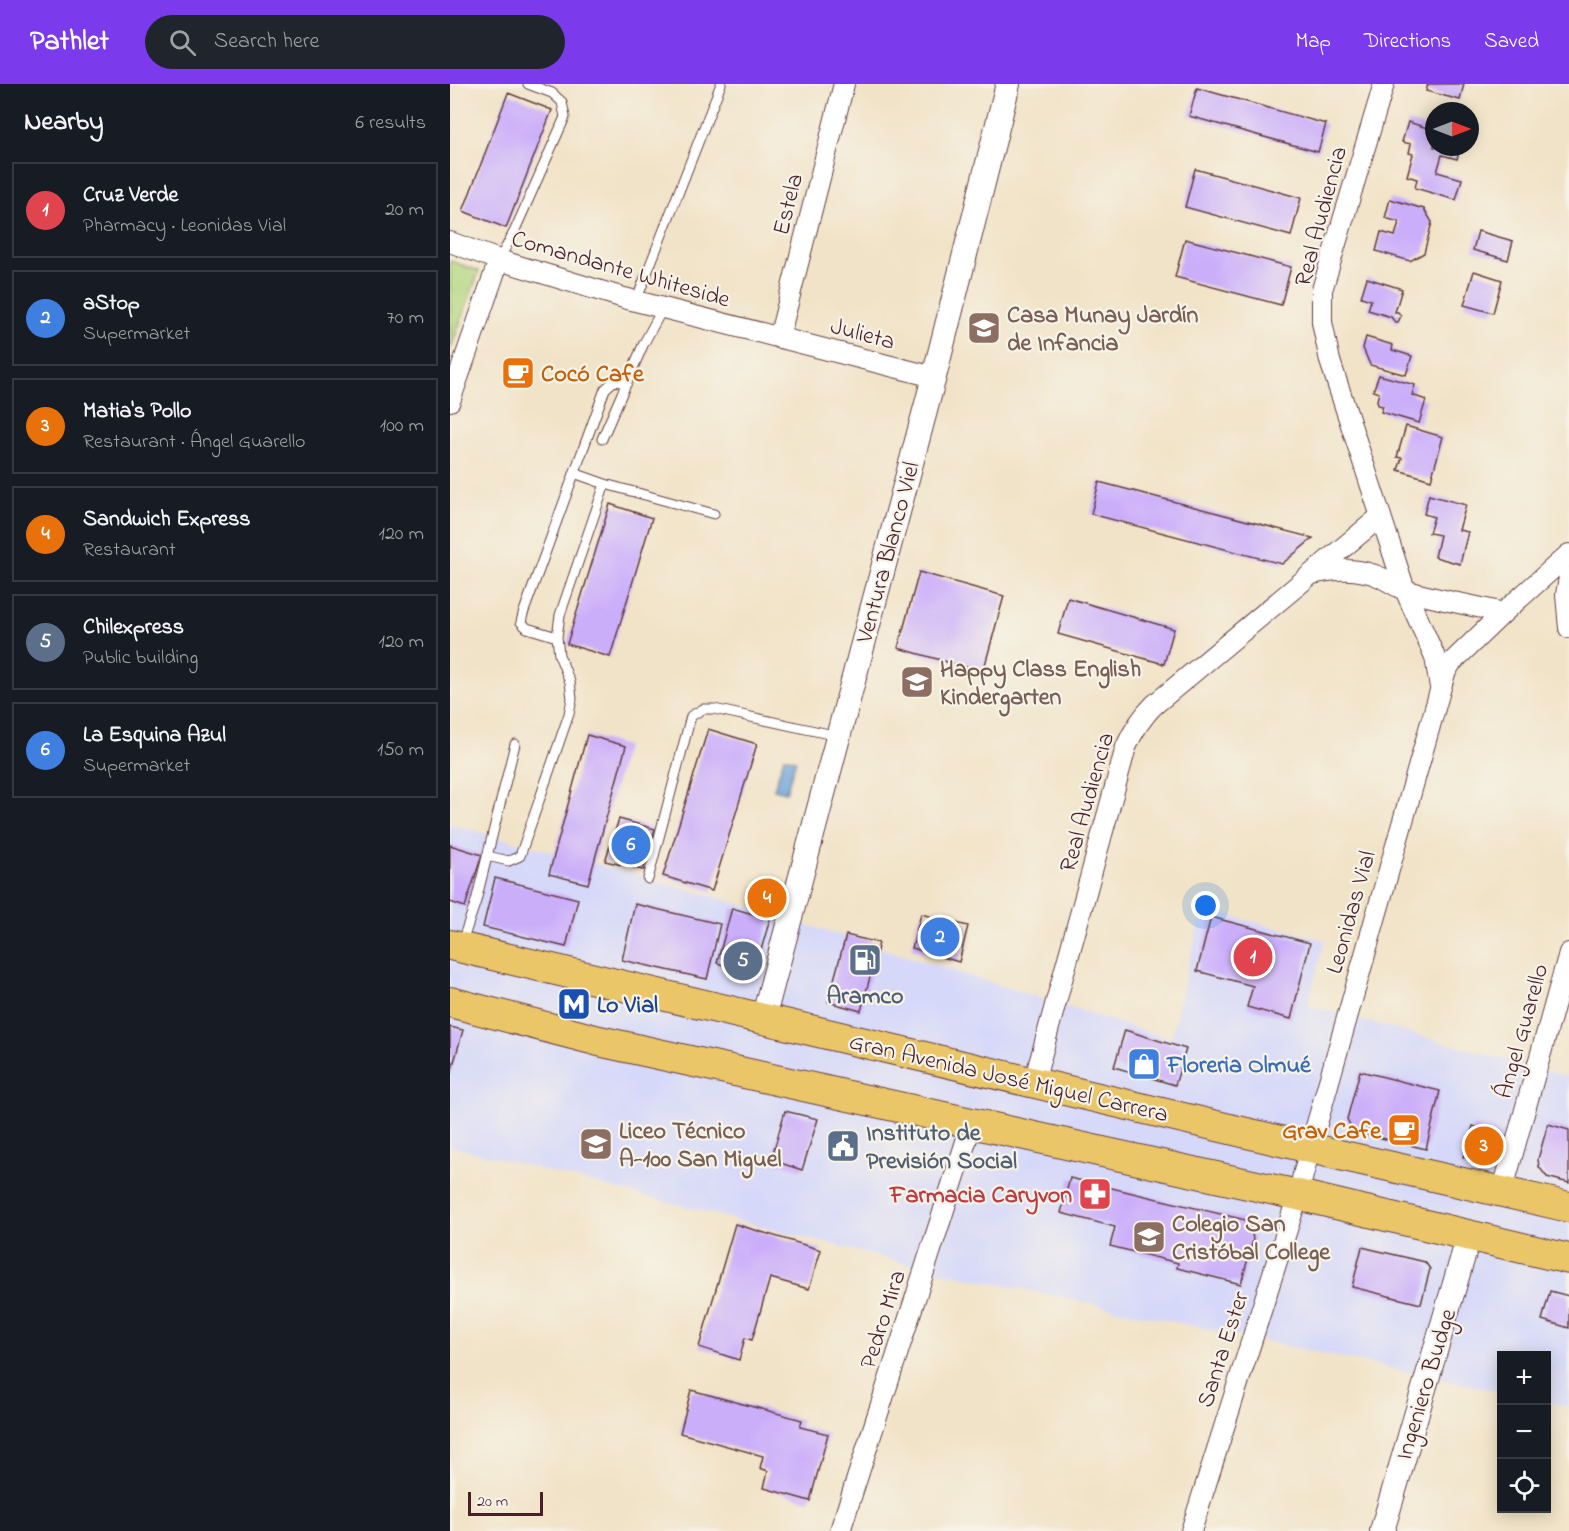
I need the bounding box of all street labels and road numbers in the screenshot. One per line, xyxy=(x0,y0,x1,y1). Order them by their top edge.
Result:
street label: Real Audiencia xyxy=(1287,143,1358,291)
street label: Estela xyxy=(765,170,814,239)
street label: Comandante Whiteside xyxy=(507,222,734,318)
street label: Julieta xyxy=(826,310,899,361)
street label: Ventura Blanco Viel xyxy=(848,458,930,648)
street label: Real Audiencia xyxy=(1052,729,1125,877)
street label: Leonidas Vial xyxy=(1318,847,1387,978)
street label: Ángel Guarello xyxy=(1487,960,1559,1103)
street label: Gran Avenida José Miguel Carrera xyxy=(845,1026,1172,1133)
street label: Pedro Mira xyxy=(852,1266,917,1374)
street label: Santa Ester xyxy=(1189,1287,1260,1412)
street label: Ingeniero Budge xyxy=(1388,1304,1467,1465)

